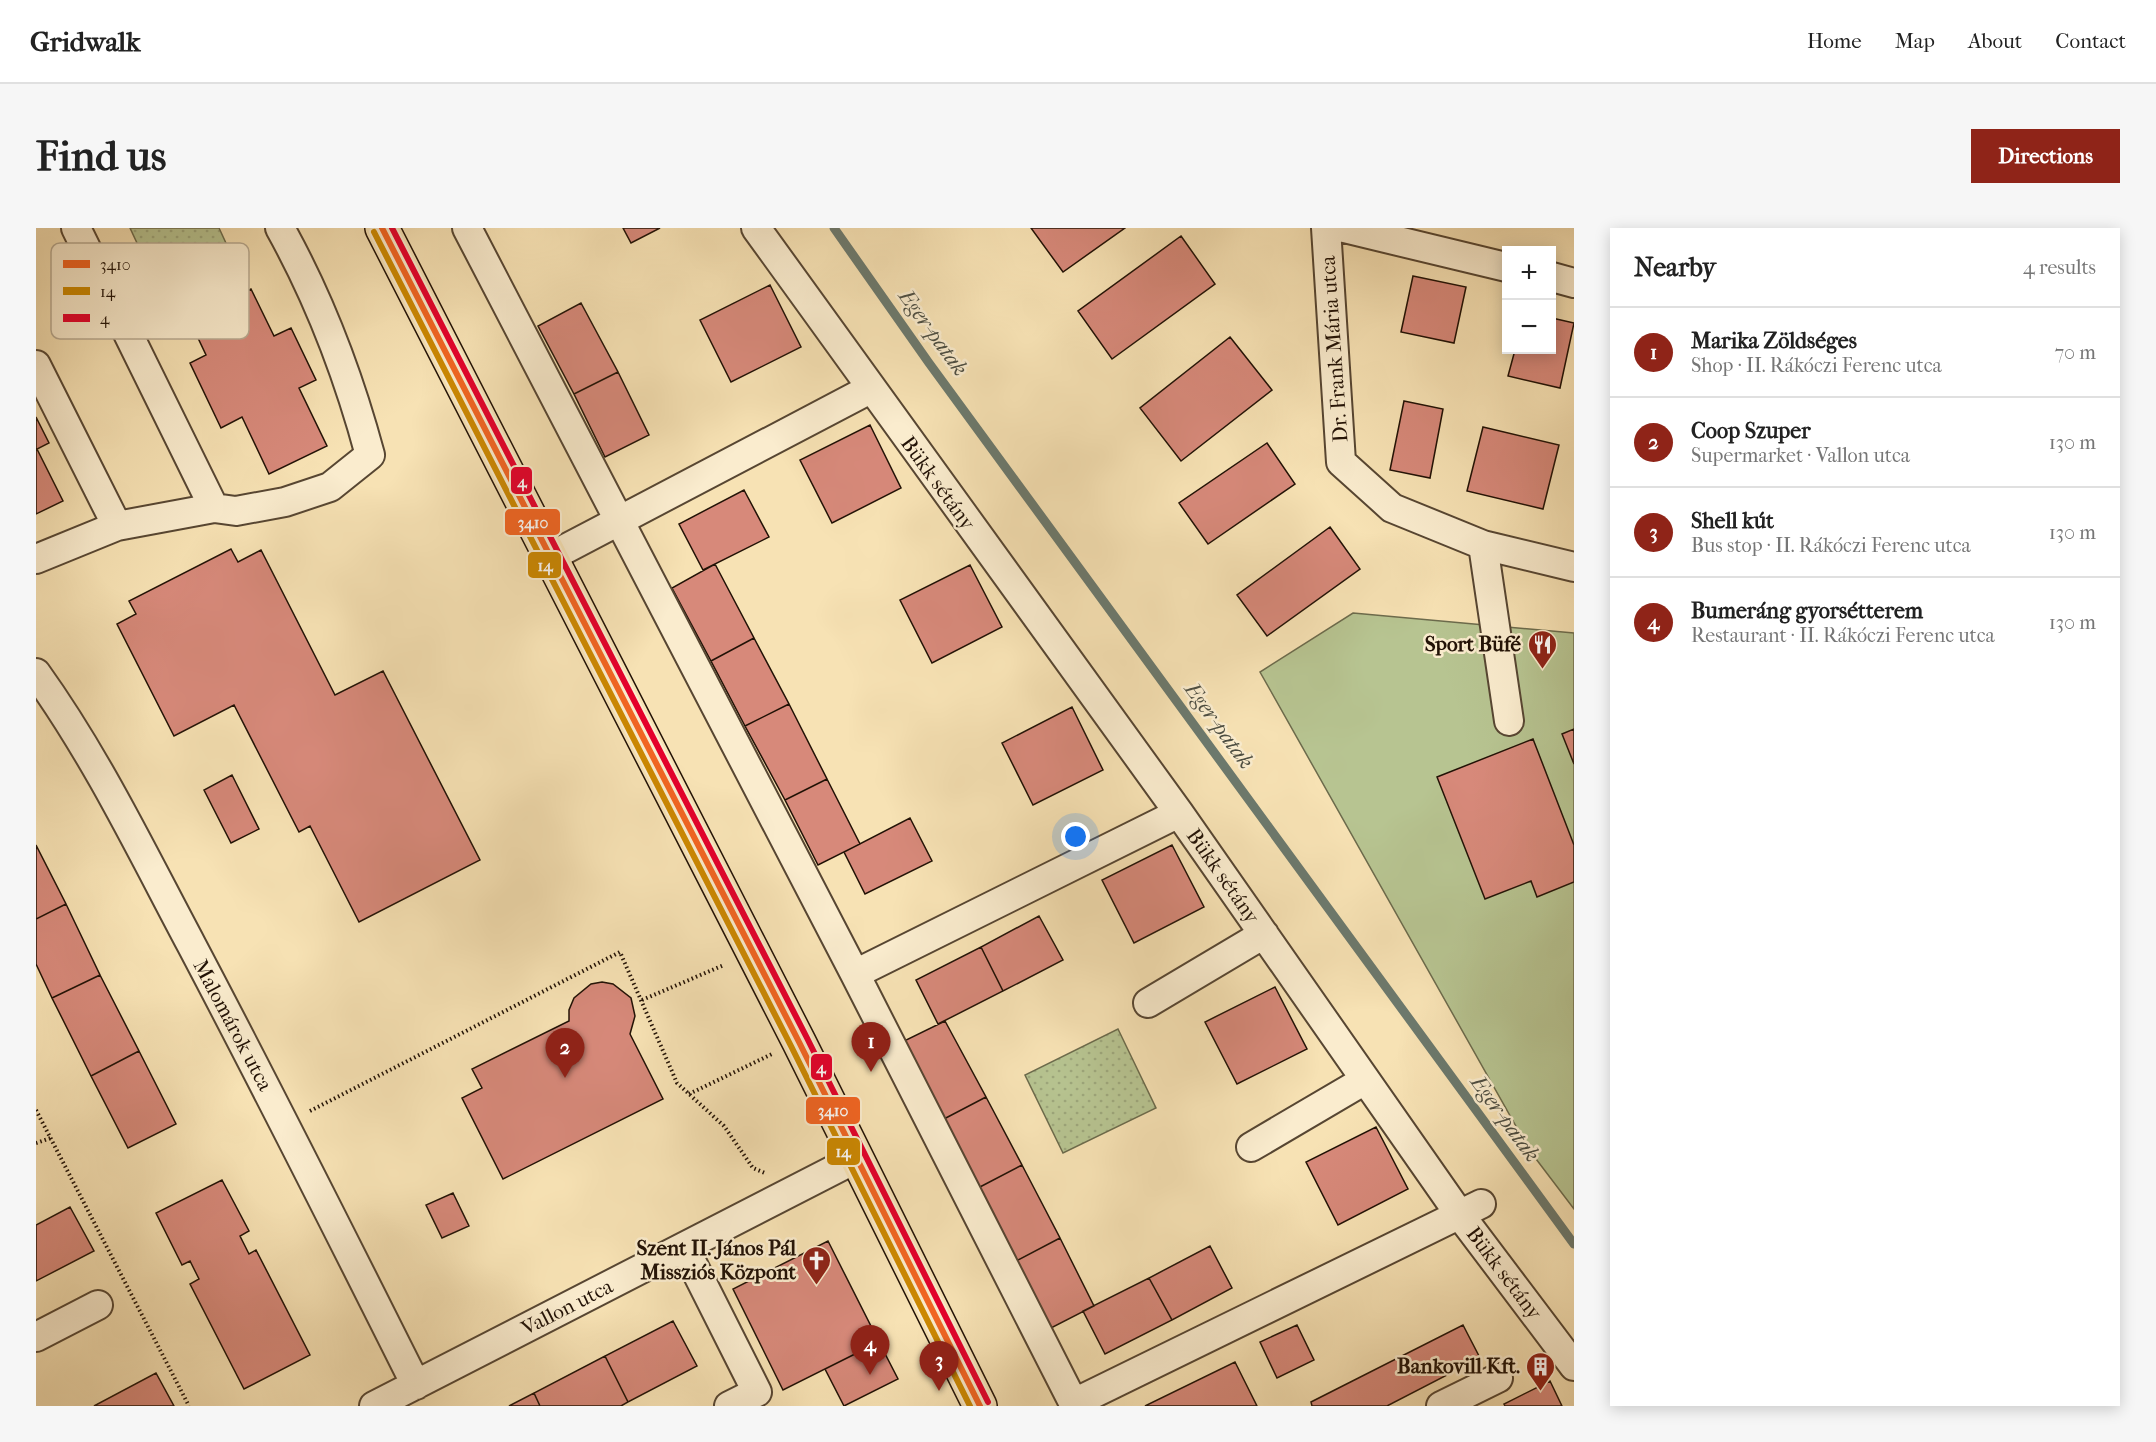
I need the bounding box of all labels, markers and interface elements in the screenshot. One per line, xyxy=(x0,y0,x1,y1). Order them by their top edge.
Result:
text: Gridwalk xyxy=(30,25,141,58)
text: Home xyxy=(1807,29,1862,53)
text: Map xyxy=(1895,29,1935,53)
text: About xyxy=(1968,29,2022,53)
text: Contact xyxy=(2055,29,2126,53)
button: Directions xyxy=(1971,129,2120,183)
text: Find us xyxy=(36,132,166,181)
legend xyxy=(51,243,249,339)
map controls xyxy=(1502,246,1556,354)
button: + xyxy=(1502,246,1556,300)
text: Nearby xyxy=(1634,252,1716,283)
text: 3410 xyxy=(100,255,130,274)
street label: Dr. Frank Mária utca xyxy=(1315,255,1352,443)
text: 4 results xyxy=(2023,256,2096,279)
text: 14 xyxy=(100,282,116,301)
water label: Eger-patak xyxy=(892,283,973,381)
button: − xyxy=(1502,300,1556,354)
text: 4 xyxy=(100,309,110,328)
text: Marika Zöldséges xyxy=(1691,328,1857,354)
text: 1 xyxy=(1650,341,1657,364)
text: 70 m xyxy=(2054,341,2096,364)
text: Shop · II. Rákóczi Ferenc utca xyxy=(1691,354,1942,377)
text: Coop Szuper xyxy=(1691,418,1811,444)
text: 2 xyxy=(1648,431,1659,454)
text: 130 m xyxy=(2049,431,2096,454)
street label: Bükk sétány xyxy=(896,432,980,535)
text: Supermarket · Vallon utca xyxy=(1691,444,1910,467)
line badge: 4 xyxy=(510,466,533,495)
text: 4 xyxy=(516,472,528,492)
line badge: 3410 xyxy=(504,508,561,536)
text: Shell kút xyxy=(1691,508,1774,534)
text: 3410 xyxy=(518,513,548,533)
text: 3 xyxy=(1649,521,1658,544)
text: 130 m xyxy=(2049,521,2096,544)
text: Bus stop · II. Rákóczi Ferenc utca xyxy=(1691,534,1971,557)
line badge: 14 xyxy=(527,551,562,579)
text: 14 xyxy=(537,556,554,576)
text: Bumeráng gyorsétterem xyxy=(1691,598,1923,624)
text: 4 xyxy=(1648,611,1659,634)
text: 130 m xyxy=(2049,611,2096,634)
text: Restaurant · II. Rákóczi Ferenc utca xyxy=(1691,624,1995,647)
restaurant icon: Sport Büfé xyxy=(1526,628,1558,670)
place label: Sport Büfé xyxy=(1425,632,1522,656)
water label: Eger-patak xyxy=(1178,676,1259,774)
your location xyxy=(1061,822,1090,851)
street label: Bükk sétány xyxy=(1182,824,1265,928)
street label: Malomárok utca xyxy=(188,955,278,1095)
pin: 1 xyxy=(852,1022,890,1072)
pin: 2 xyxy=(546,1028,584,1078)
line badge: 4 xyxy=(810,1053,833,1081)
text: 4 xyxy=(815,1058,827,1078)
water label: Eger-patak xyxy=(1464,1069,1545,1167)
line badge: 3410 xyxy=(805,1096,861,1125)
text: 3410 xyxy=(818,1101,848,1121)
line badge: 14 xyxy=(826,1137,861,1166)
text: 14 xyxy=(835,1142,852,1162)
street label: Bükk sétány xyxy=(1461,1222,1547,1325)
place label: Szent II. János Pál Missziós Központ xyxy=(636,1236,796,1284)
church icon: Szent II. János Pál Missziós Központ xyxy=(801,1244,833,1286)
street label: Vallon utca xyxy=(517,1274,617,1341)
pin: 4 xyxy=(850,1326,890,1375)
pin: 3 xyxy=(920,1342,958,1391)
building icon: Bankovill Kft. xyxy=(1525,1350,1557,1392)
place label: Bankovill Kft. xyxy=(1397,1354,1520,1378)

